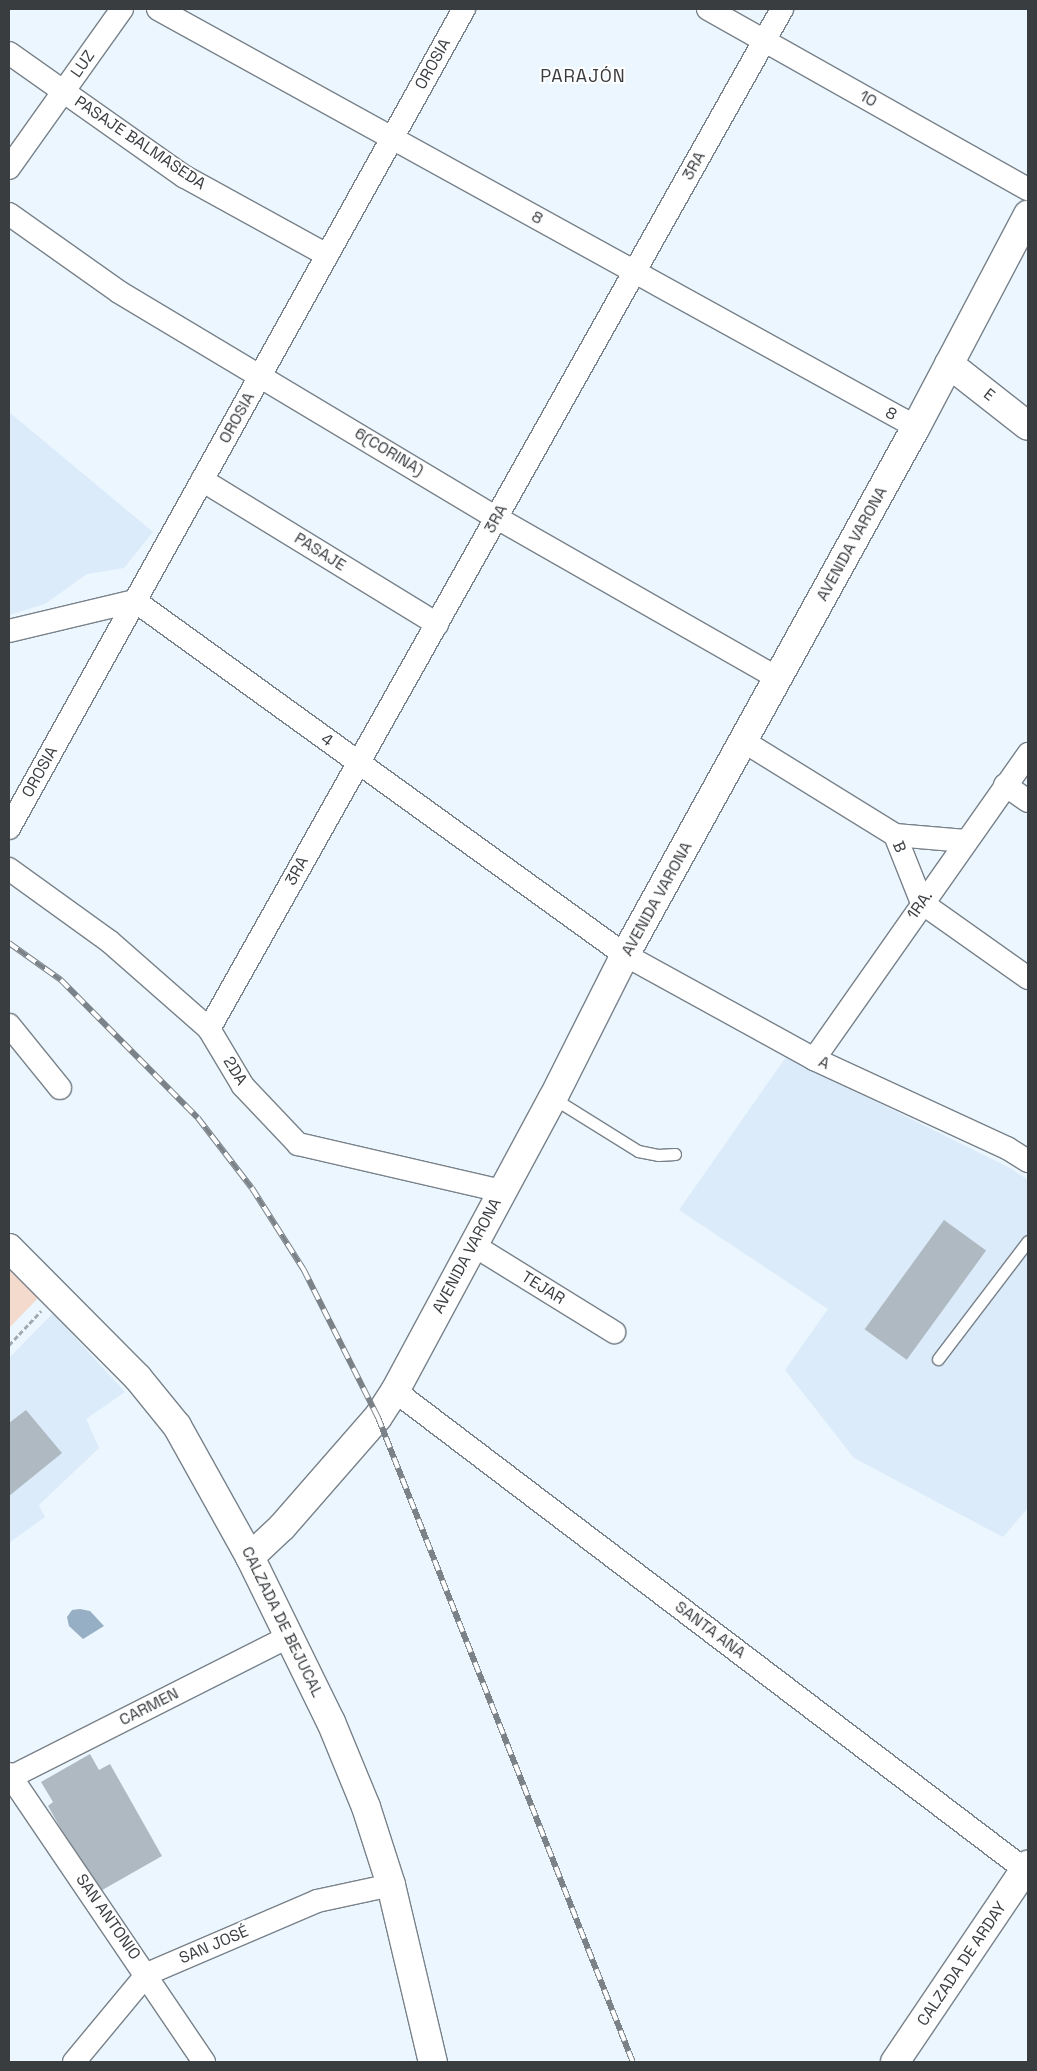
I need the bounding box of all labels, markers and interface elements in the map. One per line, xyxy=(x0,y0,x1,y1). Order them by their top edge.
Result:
street label: OROSIA xyxy=(411,35,455,93)
street label: LUZ xyxy=(67,47,99,81)
district label: PARAJÓN xyxy=(539,65,627,87)
street label: 10 xyxy=(856,86,880,112)
street label: PASAJE BALMASEDA xyxy=(71,92,209,194)
street label: 3RA xyxy=(678,148,710,184)
street label: 8 xyxy=(528,207,546,229)
street label: E xyxy=(980,385,998,405)
street label: OROSIA xyxy=(215,389,259,447)
street label: 8 xyxy=(882,403,900,425)
street label: 6(CORINA) xyxy=(351,424,427,480)
street label: AVENIDA VARONA xyxy=(813,483,891,605)
street label: 3RA xyxy=(480,501,512,537)
street label: PASAJE xyxy=(291,529,349,575)
street label: 4 xyxy=(317,729,337,751)
street label: OROSIA xyxy=(18,743,62,801)
street label: AVENIDA VARONA xyxy=(618,838,696,960)
street label: B xyxy=(888,838,910,856)
street label: 3RA xyxy=(281,853,313,889)
street label: 1RA. xyxy=(903,887,937,923)
street label: A xyxy=(815,1052,833,1074)
street label: 2DA xyxy=(219,1053,251,1089)
street label: AVENIDA VARONA xyxy=(428,1195,506,1317)
street label: TEJAR xyxy=(518,1267,568,1309)
street label: CALZADA DE BEJUCAL xyxy=(237,1543,327,1701)
street label: SANTA ANA xyxy=(671,1597,749,1663)
street label: CARMEN xyxy=(116,1684,182,1730)
street label: SAN ANTONIO xyxy=(71,1870,145,1964)
street label: CALZADA DE ARDAY xyxy=(913,1898,1011,2030)
street label: SAN JOSÉ xyxy=(176,1922,252,1968)

